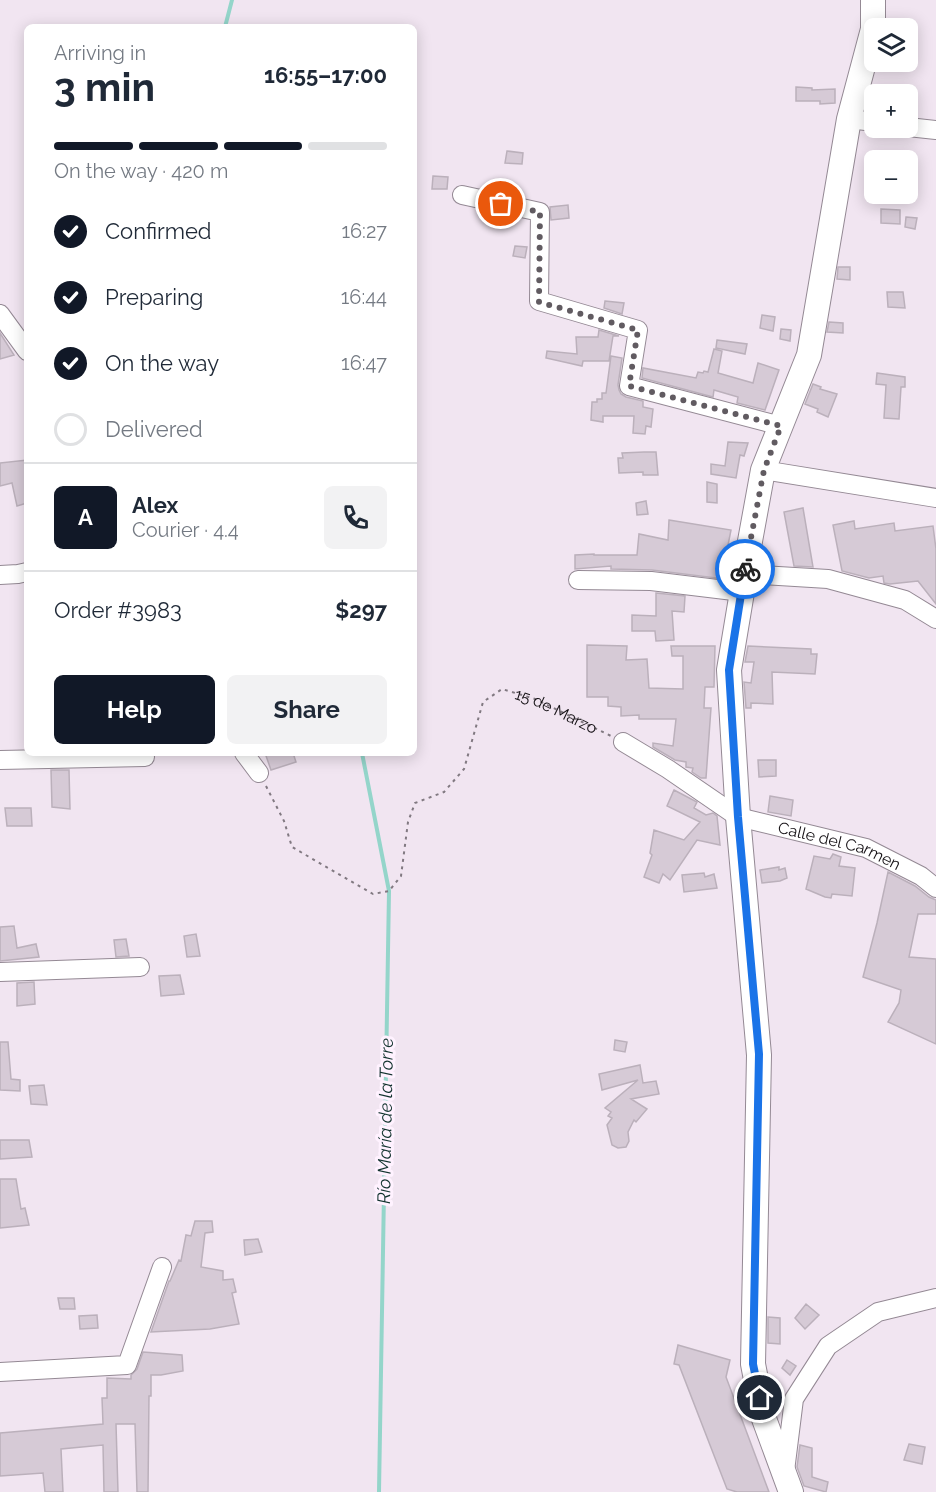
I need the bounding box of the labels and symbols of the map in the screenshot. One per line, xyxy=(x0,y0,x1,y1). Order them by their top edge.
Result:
pin xyxy=(475,178,526,229)
courier xyxy=(715,539,775,599)
street label: 15 de Marzo xyxy=(513,684,601,737)
street label: Calle del Carmen xyxy=(776,818,904,874)
water label: Río María de la Torre xyxy=(373,1038,397,1204)
pin xyxy=(734,1372,785,1423)

